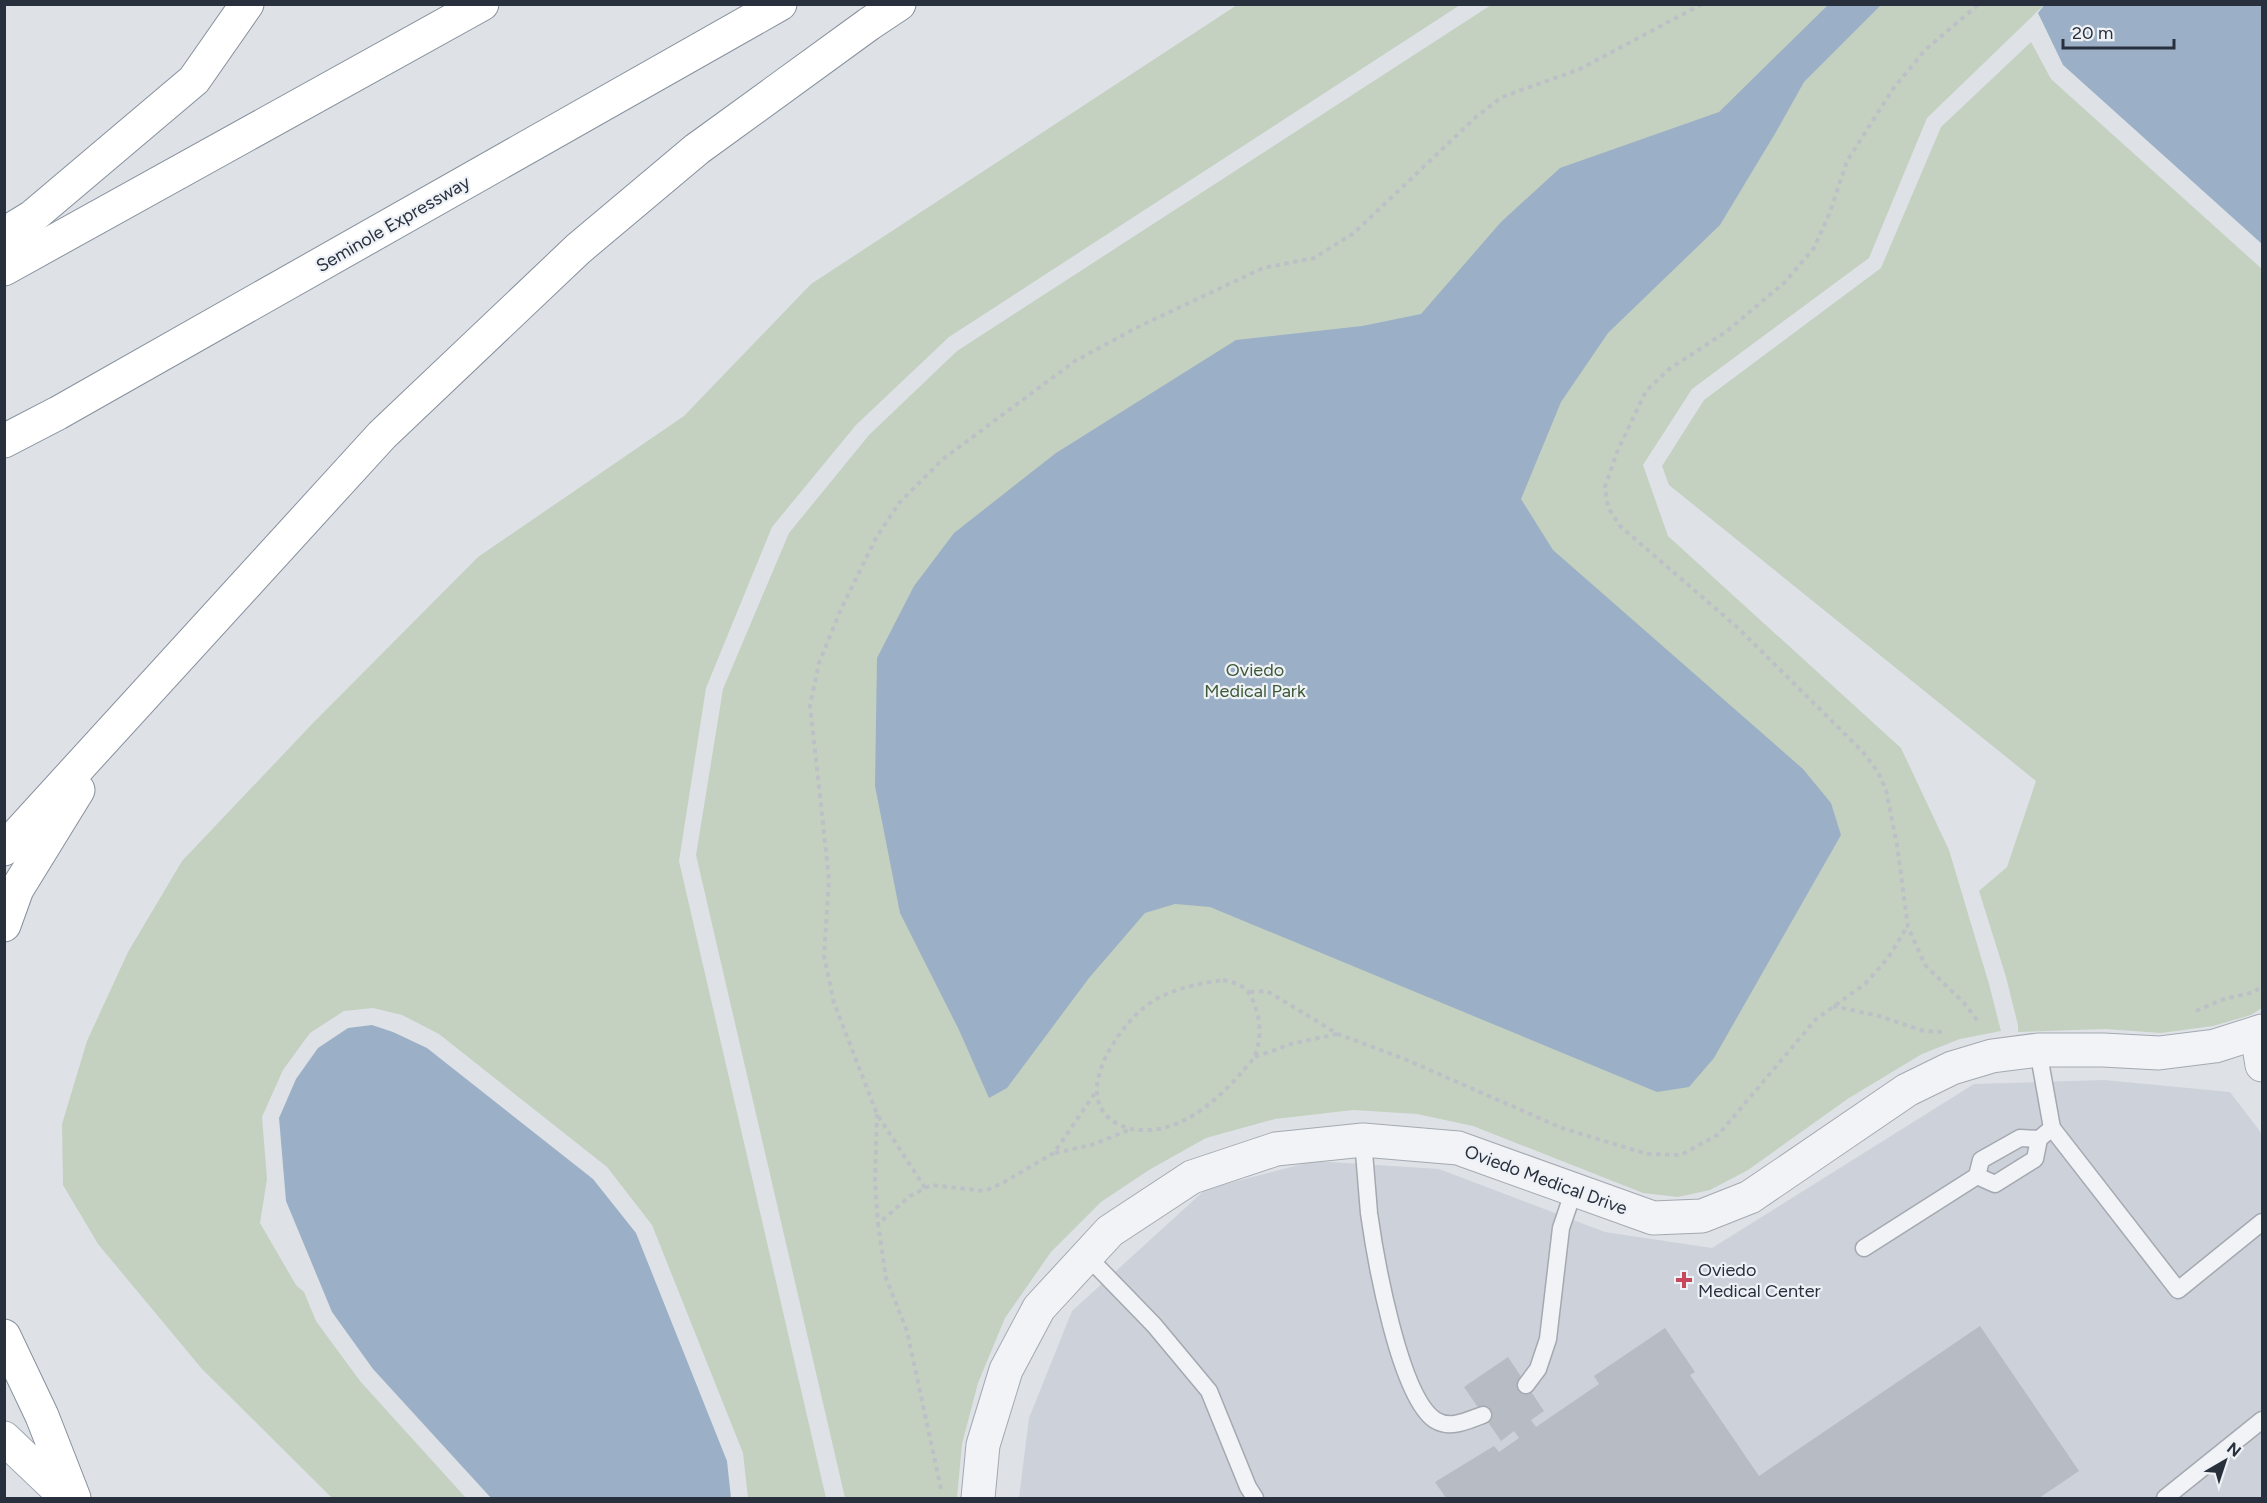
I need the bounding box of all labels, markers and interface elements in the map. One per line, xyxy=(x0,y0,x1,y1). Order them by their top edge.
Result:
scale bar xyxy=(2063,12,2174,50)
text: 20 m xyxy=(2072,22,2113,44)
street label: Seminole Expressway xyxy=(312,171,474,277)
park label: Oviedo Medical Park xyxy=(1204,659,1306,702)
street label: Oviedo Medical Drive xyxy=(1462,1140,1630,1220)
place label: Oviedo Medical Center xyxy=(1698,1259,1821,1302)
marker: Oviedo Medical Center xyxy=(1675,1271,1693,1289)
north arrow xyxy=(2195,1431,2255,1491)
text: N xyxy=(2223,1438,2245,1461)

